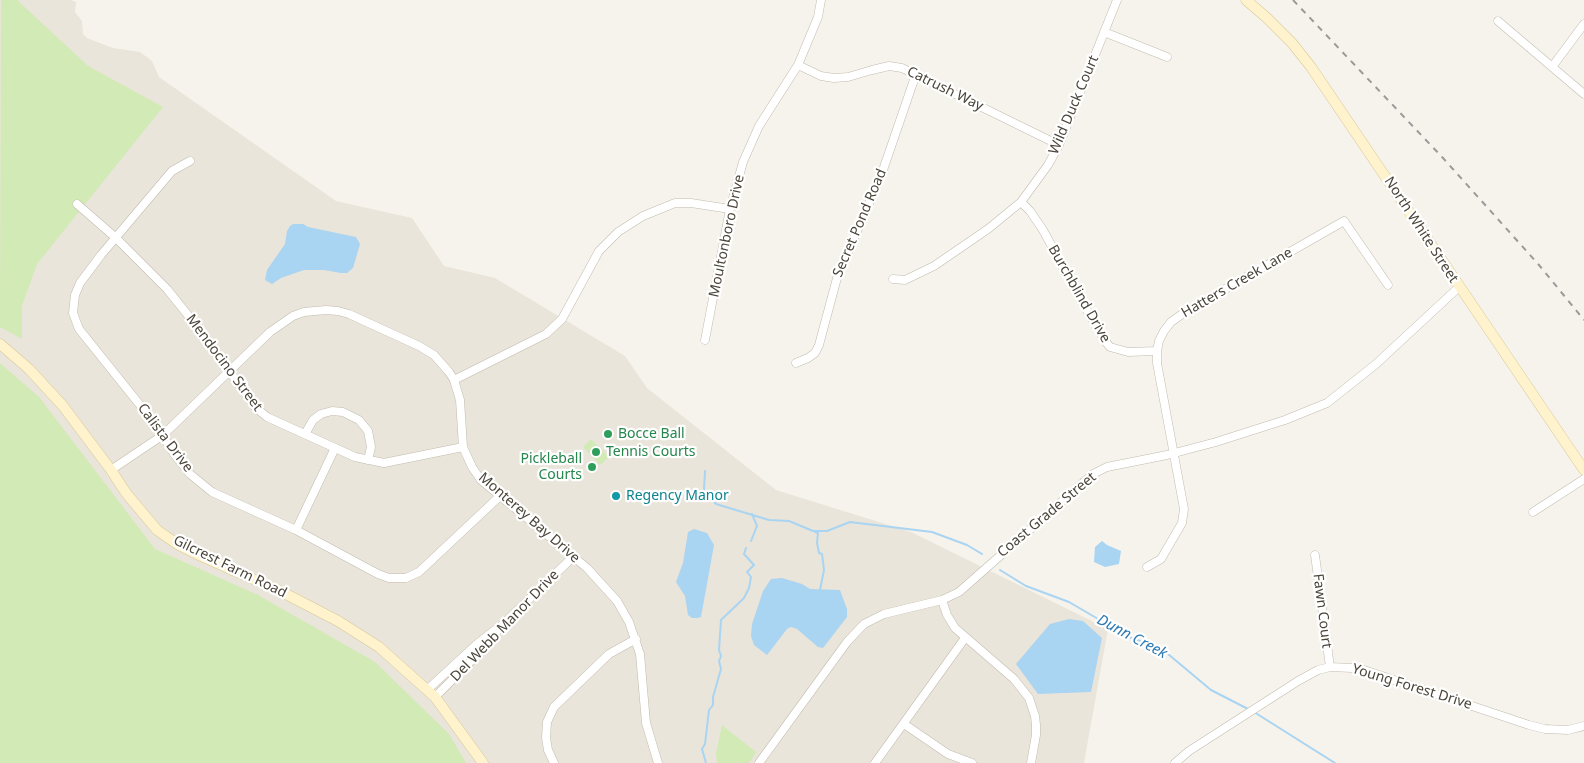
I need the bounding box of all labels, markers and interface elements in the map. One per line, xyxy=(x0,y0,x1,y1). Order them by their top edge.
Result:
street label: Wild Duck Court xyxy=(1046,53,1102,157)
street label: Catrush Way xyxy=(904,63,986,115)
street label: Secret Pond Road xyxy=(830,166,890,280)
street label: Moultonboro Drive xyxy=(706,173,748,299)
street label: North White Street xyxy=(1380,174,1462,286)
street label: Burchblind Drive xyxy=(1044,242,1114,346)
street label: Hatters Creek Lane xyxy=(1179,244,1295,322)
street label: Mendocino Street xyxy=(182,311,266,415)
street label: Calista Drive xyxy=(134,400,196,476)
place label: Bocce Ball xyxy=(618,426,685,442)
marker: Bocce Ball xyxy=(602,428,614,440)
place label: Tennis Courts xyxy=(606,444,695,460)
marker: Tennis Courts xyxy=(590,446,602,458)
place label: Pickleball Courts xyxy=(521,451,582,484)
marker: Pickleball Courts xyxy=(586,461,598,473)
street label: Monterey Bay Drive xyxy=(475,469,583,567)
street label: Coast Grade Street xyxy=(994,469,1100,561)
place label: Regency Manor xyxy=(626,488,729,504)
marker: Regency Manor xyxy=(610,490,622,502)
street label: Gilcrest Farm Road xyxy=(170,532,290,602)
street label: Del Webb Manor Drive xyxy=(447,567,563,685)
street label: Fawn Court xyxy=(1309,573,1335,649)
water label: Dunn Creek xyxy=(1094,611,1170,663)
street label: Young Forest Drive xyxy=(1350,661,1474,713)

